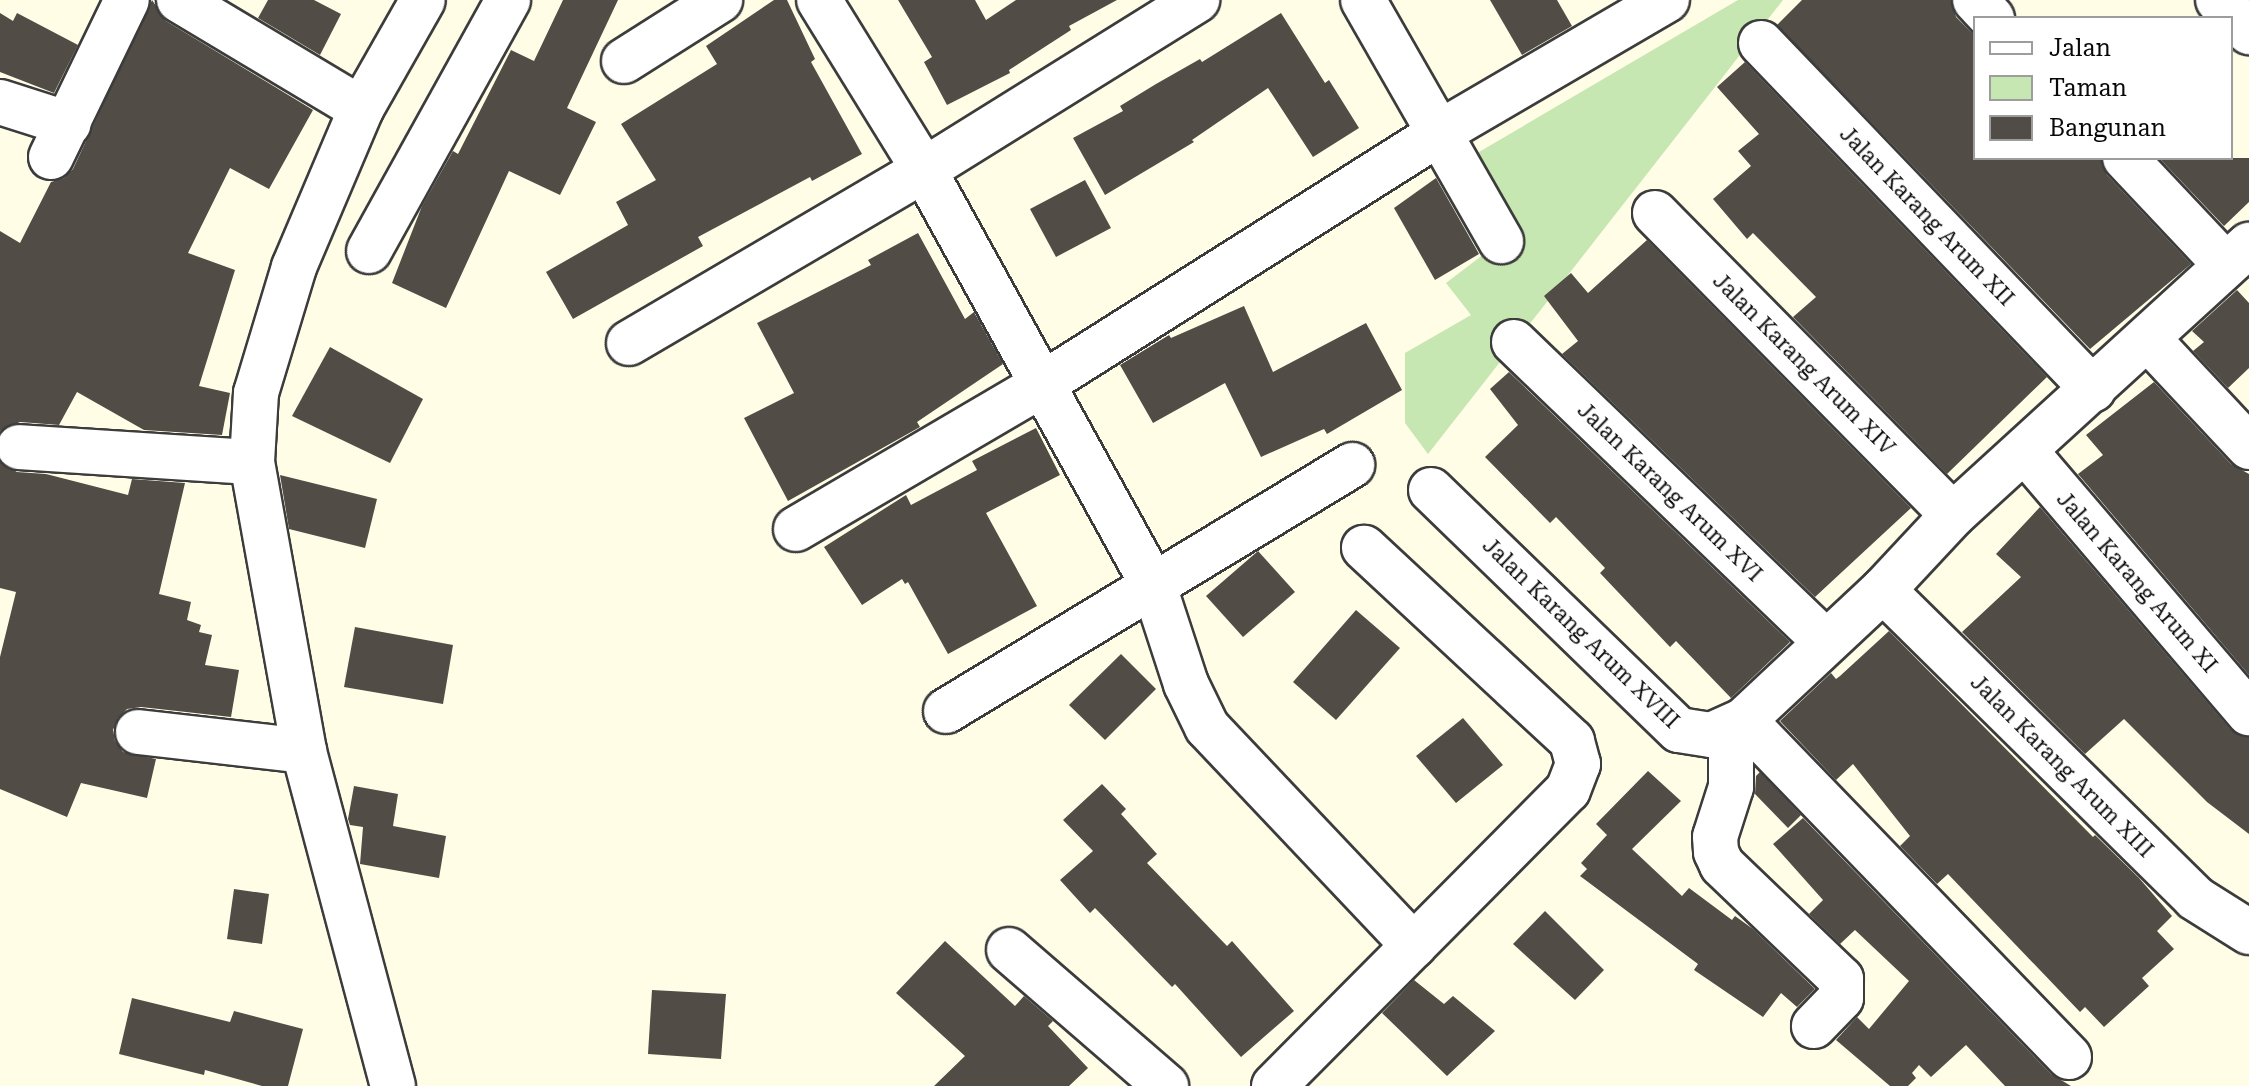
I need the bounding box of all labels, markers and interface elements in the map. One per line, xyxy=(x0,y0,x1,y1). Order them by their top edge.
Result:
legend xyxy=(1973,16,2233,160)
text: Jalan xyxy=(2049,34,2111,62)
text: Taman xyxy=(2049,74,2127,102)
text: Bangunan xyxy=(2049,114,2166,142)
street label: Jalan Karang Arum XII xyxy=(1834,121,2020,311)
street label: Jalan Karang Arum XIV xyxy=(1707,267,1901,461)
street label: Jalan Karang Arum XVI xyxy=(1572,397,1768,587)
street label: Jalan Karang Arum XI xyxy=(2051,486,2223,678)
street label: Jalan Karang Arum XVIII xyxy=(1477,532,1685,734)
street label: Jalan Karang Arum XIII xyxy=(1965,669,2159,863)

